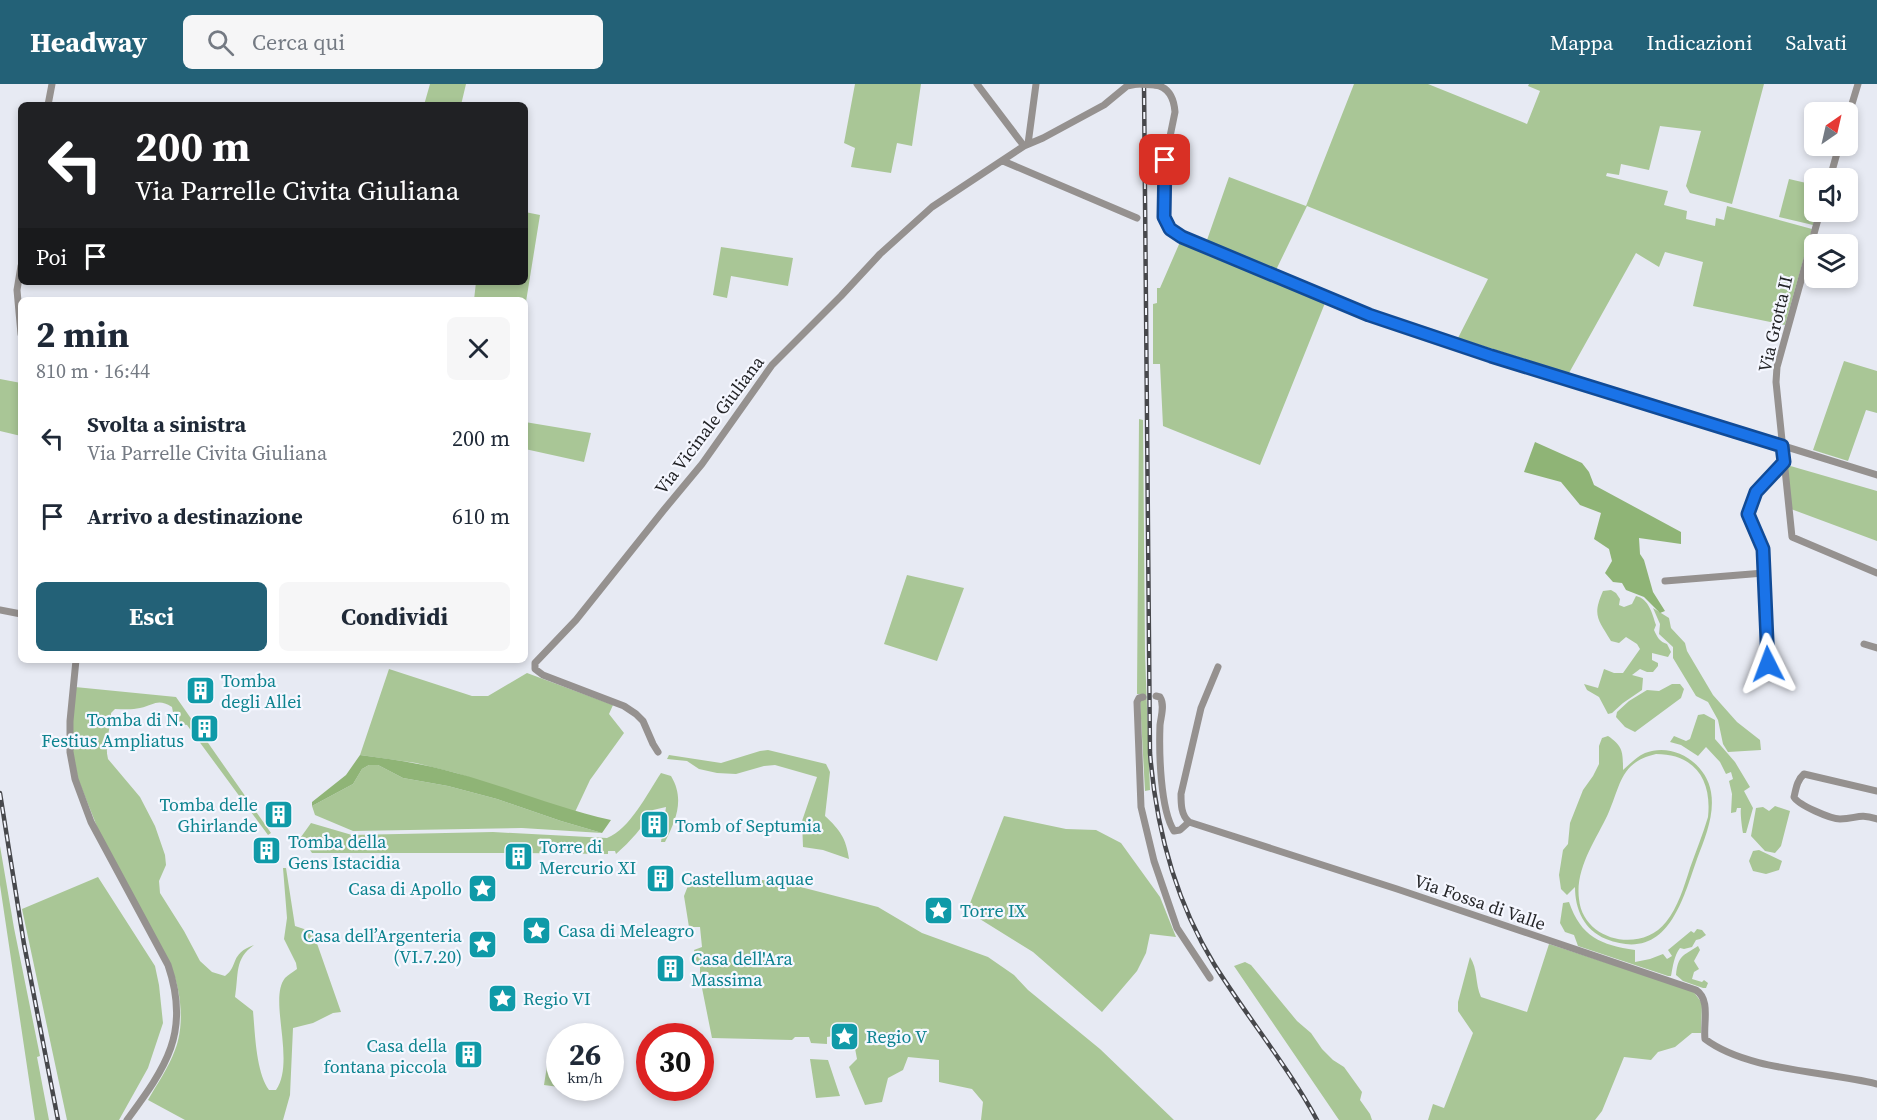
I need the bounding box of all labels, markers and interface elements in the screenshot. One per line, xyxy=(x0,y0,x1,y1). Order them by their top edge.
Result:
search box xyxy=(183,15,603,69)
text: Headway xyxy=(30,23,147,61)
icon: search xyxy=(204,26,237,59)
text: Cerca qui xyxy=(252,27,345,57)
text: Mappa xyxy=(1550,28,1614,57)
text: Indicazioni xyxy=(1647,28,1752,57)
text: Salvati xyxy=(1785,28,1847,57)
north arrow xyxy=(1804,102,1858,156)
map controls xyxy=(1804,102,1858,288)
text: 200 m xyxy=(135,117,250,175)
icon: left xyxy=(36,126,114,204)
pin xyxy=(1139,134,1190,185)
icon: arrive xyxy=(1148,143,1181,176)
button: sound xyxy=(1804,168,1858,222)
text: Via Parrelle Civita Giuliana xyxy=(135,172,459,209)
button: layers xyxy=(1804,234,1858,288)
icon: arrive xyxy=(79,240,112,273)
text: Poi xyxy=(36,242,67,272)
street label: Via Grotta II xyxy=(1752,273,1798,375)
text: 2 min xyxy=(36,310,129,359)
button: close xyxy=(447,317,510,380)
street label: Via Vicinale Giuliana xyxy=(649,350,770,499)
text: 810 m · 16:44 xyxy=(36,357,150,385)
text: Svolta a sinistra xyxy=(87,409,246,439)
icon: left xyxy=(36,422,69,455)
text: 200 m xyxy=(452,423,510,453)
text: Via Parrelle Civita Giuliana xyxy=(87,439,327,467)
icon: arrive xyxy=(36,500,69,533)
text: Arrivo a destinazione xyxy=(87,501,303,531)
text: 610 m xyxy=(452,501,510,531)
button: Esci xyxy=(36,582,267,651)
button: Condividi xyxy=(279,582,510,651)
position arrow xyxy=(1736,632,1800,696)
place label: Tomba degli Allei xyxy=(221,668,302,714)
building icon: Tomba degli Allei xyxy=(184,674,216,706)
place label: Tomba di N. Festius Ampliatus xyxy=(41,707,184,753)
building icon: Tomba di N. Festius Ampliatus xyxy=(189,713,221,745)
place label: Tomba delle Ghirlande xyxy=(159,792,258,838)
building icon: Tomba delle Ghirlande xyxy=(263,798,295,830)
building icon: Tomb of Septumia xyxy=(638,809,670,841)
place label: Tomb of Septumia xyxy=(675,813,822,838)
place label: Tomba della Gens Istacidia xyxy=(288,829,401,875)
place label: Torre di Mercurio XI xyxy=(539,834,636,880)
building icon: Tomba della Gens Istacidia xyxy=(251,835,283,867)
building icon: Torre di Mercurio XI xyxy=(502,840,534,872)
building icon: Castellum aquae xyxy=(644,862,676,894)
place label: Castellum aquae xyxy=(681,866,814,891)
street label: Via Fossa di Valle xyxy=(1411,868,1549,936)
place icon: Casa di Apollo xyxy=(467,872,499,904)
place label: Casa di Apollo xyxy=(348,876,462,901)
place icon: Torre IX xyxy=(923,894,955,926)
place label: Torre IX xyxy=(960,898,1027,923)
place icon: Casa di Meleagro xyxy=(521,914,553,946)
place label: Casa di Meleagro xyxy=(558,918,694,943)
place label: Casa dell’Argenteria (VI.7.20) xyxy=(303,923,463,969)
place icon: Casa dell’Argenteria (VI.7.20) xyxy=(467,929,499,961)
place label: Casa dell'Ara Massima xyxy=(691,946,793,992)
building icon: Casa dell'Ara Massima xyxy=(654,952,686,984)
place icon: Regio VI xyxy=(486,982,518,1014)
place label: Regio VI xyxy=(523,986,591,1011)
place icon: Regio V xyxy=(829,1020,861,1052)
speed limit sign: 30 xyxy=(636,1023,714,1101)
place label: Regio V xyxy=(866,1024,927,1049)
place label: Casa della fontana piccola xyxy=(324,1033,448,1079)
text: 26 xyxy=(569,1034,601,1075)
building icon: Casa della fontana piccola xyxy=(452,1039,484,1071)
text: km/h xyxy=(567,1067,603,1088)

